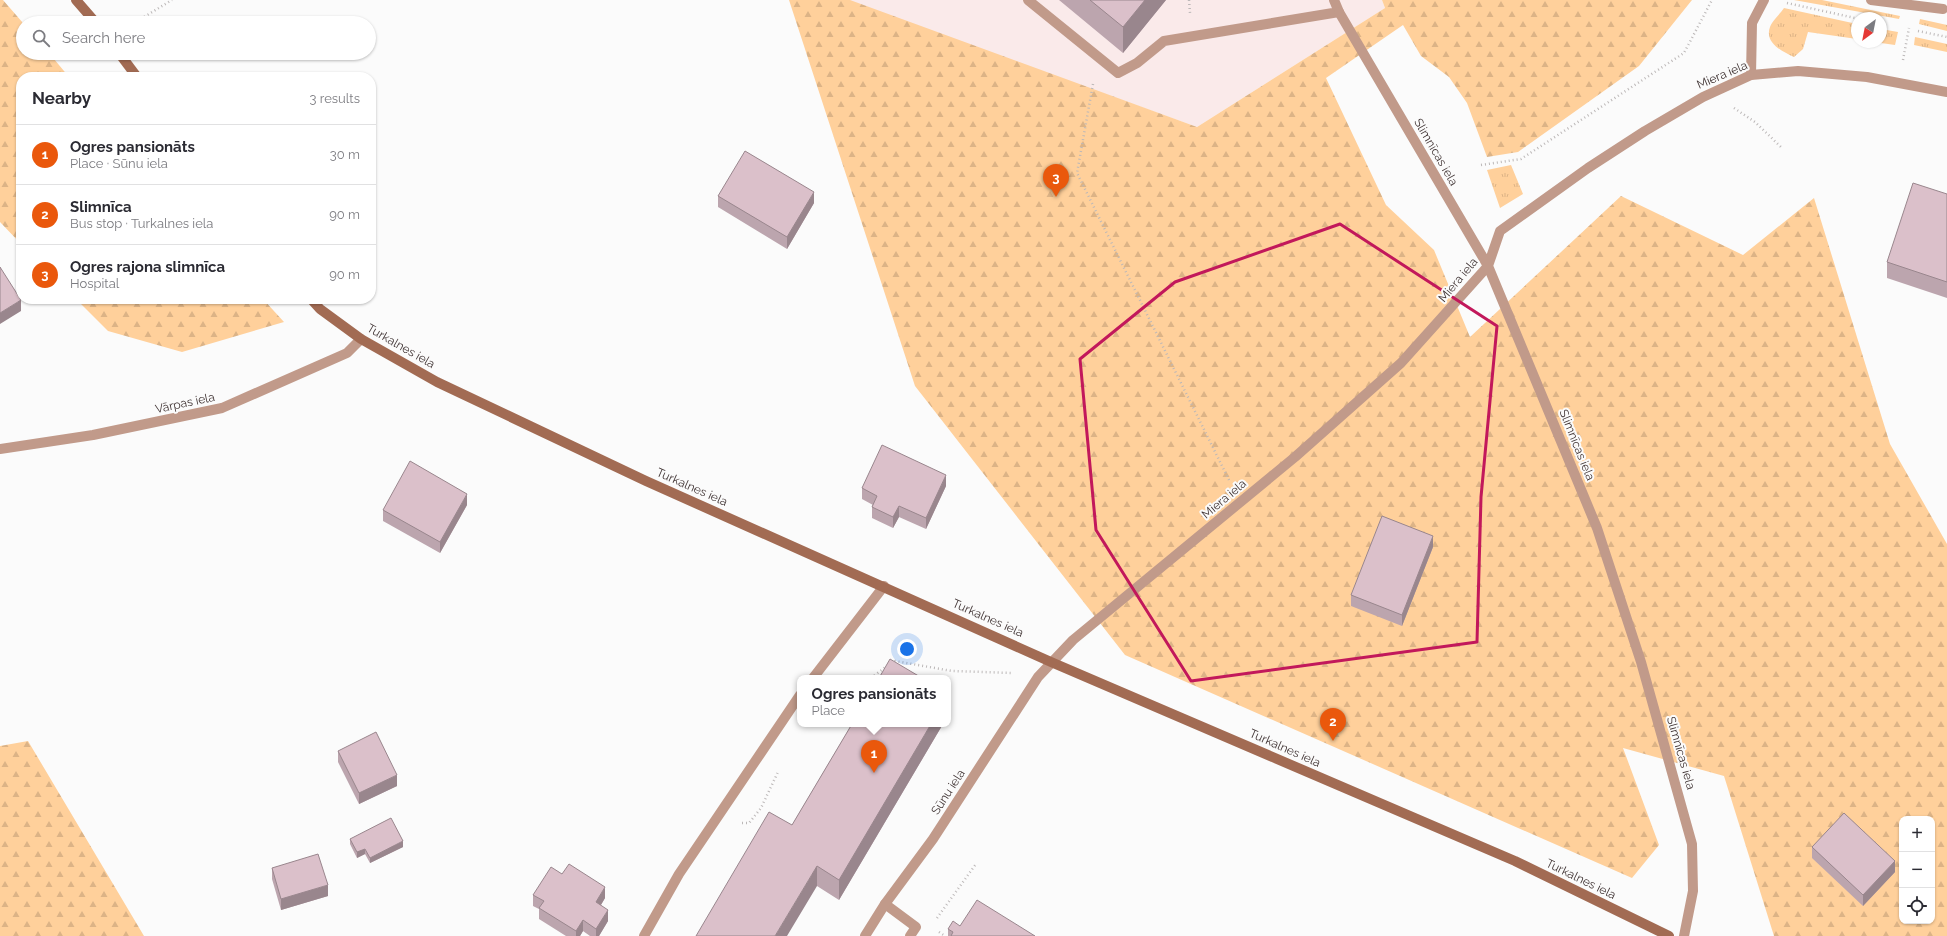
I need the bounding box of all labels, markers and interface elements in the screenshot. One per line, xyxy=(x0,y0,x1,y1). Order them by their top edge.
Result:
north arrow xyxy=(1851,12,1887,48)
search box xyxy=(16,16,376,60)
icon: search xyxy=(30,27,52,49)
text: Search here xyxy=(62,29,145,47)
street label: Miera iela xyxy=(1695,58,1749,92)
text: Nearby xyxy=(32,88,91,108)
text: 3 results xyxy=(310,91,360,106)
street label: Slimnīcas iela xyxy=(1411,116,1461,188)
text: Ogres pansionāts xyxy=(70,138,195,156)
text: 1 xyxy=(42,147,48,162)
text: 30 m xyxy=(330,147,360,162)
text: Place · Sūnu iela xyxy=(70,156,168,171)
pin: 3 xyxy=(1043,164,1069,197)
text: Slimnīca xyxy=(70,198,132,216)
text: 2 xyxy=(41,207,49,222)
text: 90 m xyxy=(329,207,360,222)
text: Bus stop · Turkalnes iela xyxy=(70,216,213,231)
street label: Miera iela xyxy=(1435,255,1481,305)
text: Ogres rajona slimnīca xyxy=(70,258,225,276)
text: 3 xyxy=(41,267,49,282)
text: 90 m xyxy=(329,267,360,282)
text: Hospital xyxy=(70,276,119,291)
street label: Turkalnes iela xyxy=(365,321,437,371)
street label: Vārpas iela xyxy=(154,390,216,416)
street label: Slimnīcas iela xyxy=(1556,407,1598,483)
street label: Turkalnes iela xyxy=(654,465,730,509)
street label: Miera iela xyxy=(1199,476,1249,522)
street label: Turkalnes iela xyxy=(950,596,1026,640)
your location xyxy=(897,639,917,659)
popup xyxy=(797,675,951,727)
text: Ogres pansionāts xyxy=(812,685,936,703)
text: Place xyxy=(812,703,845,718)
pin: 2 xyxy=(1320,708,1346,741)
street label: Slimnīcas iela xyxy=(1664,715,1698,791)
street label: Turkalnes iela xyxy=(1247,726,1323,770)
pin: 1 xyxy=(861,740,887,773)
street label: Sūnu iela xyxy=(928,767,968,817)
map controls xyxy=(1899,816,1935,924)
button: + xyxy=(1899,816,1935,852)
button: − xyxy=(1899,852,1935,888)
street label: Turkalnes iela xyxy=(1544,856,1618,902)
button: locate xyxy=(1899,888,1935,924)

